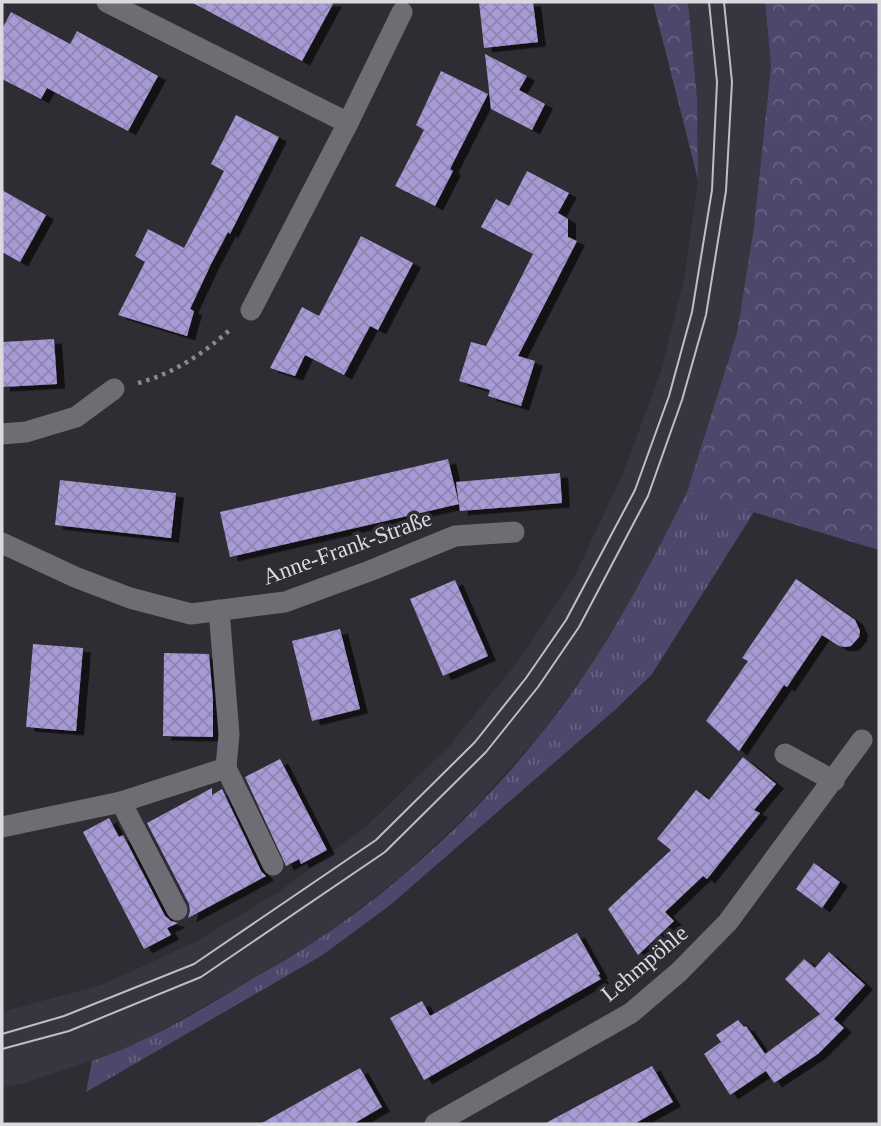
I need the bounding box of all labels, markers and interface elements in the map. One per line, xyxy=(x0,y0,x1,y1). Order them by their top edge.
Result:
street label: Anne-Frank-Straße xyxy=(259,505,435,590)
street label: Lehmpöhle xyxy=(596,920,692,1007)

